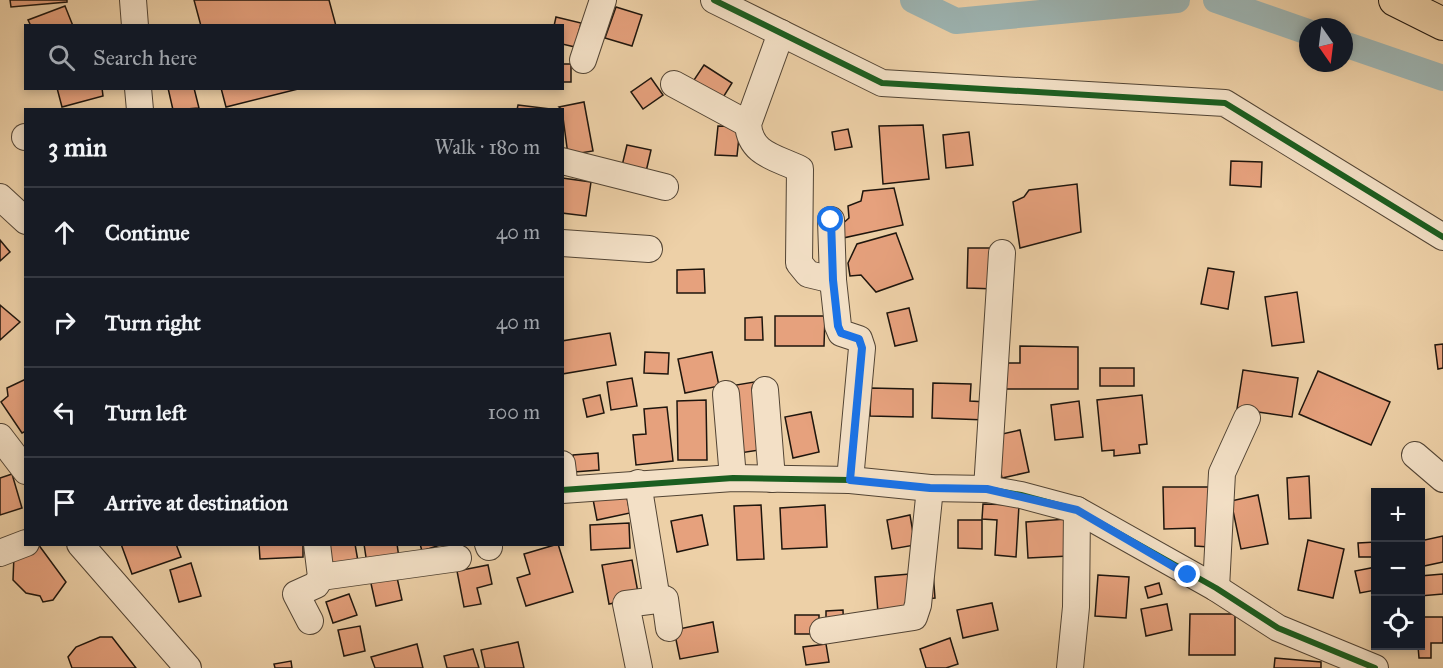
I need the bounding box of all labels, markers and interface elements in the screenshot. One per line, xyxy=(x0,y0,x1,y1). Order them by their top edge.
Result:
north arrow xyxy=(1299,18,1353,72)
search box xyxy=(24,24,564,90)
icon: search xyxy=(45,41,78,74)
text: Search here xyxy=(93,44,197,71)
text: 3 min xyxy=(48,131,107,163)
text: Walk · 180 m xyxy=(435,135,540,159)
route start xyxy=(817,206,843,232)
icon: ahead xyxy=(48,216,81,249)
text: Continue xyxy=(105,219,190,246)
text: 40 m xyxy=(496,220,540,244)
icon: right xyxy=(48,306,81,339)
text: Turn right xyxy=(105,309,201,336)
text: 40 m xyxy=(496,310,540,334)
icon: left xyxy=(48,396,81,429)
text: Turn left xyxy=(105,399,187,426)
text: 100 m xyxy=(488,400,540,424)
icon: arrive xyxy=(48,486,81,519)
map controls xyxy=(1371,488,1425,650)
button: + xyxy=(1371,488,1425,542)
text: Arrive at destination xyxy=(105,489,288,516)
button: − xyxy=(1371,542,1425,596)
route end xyxy=(1174,561,1200,587)
button: locate xyxy=(1371,596,1425,650)

